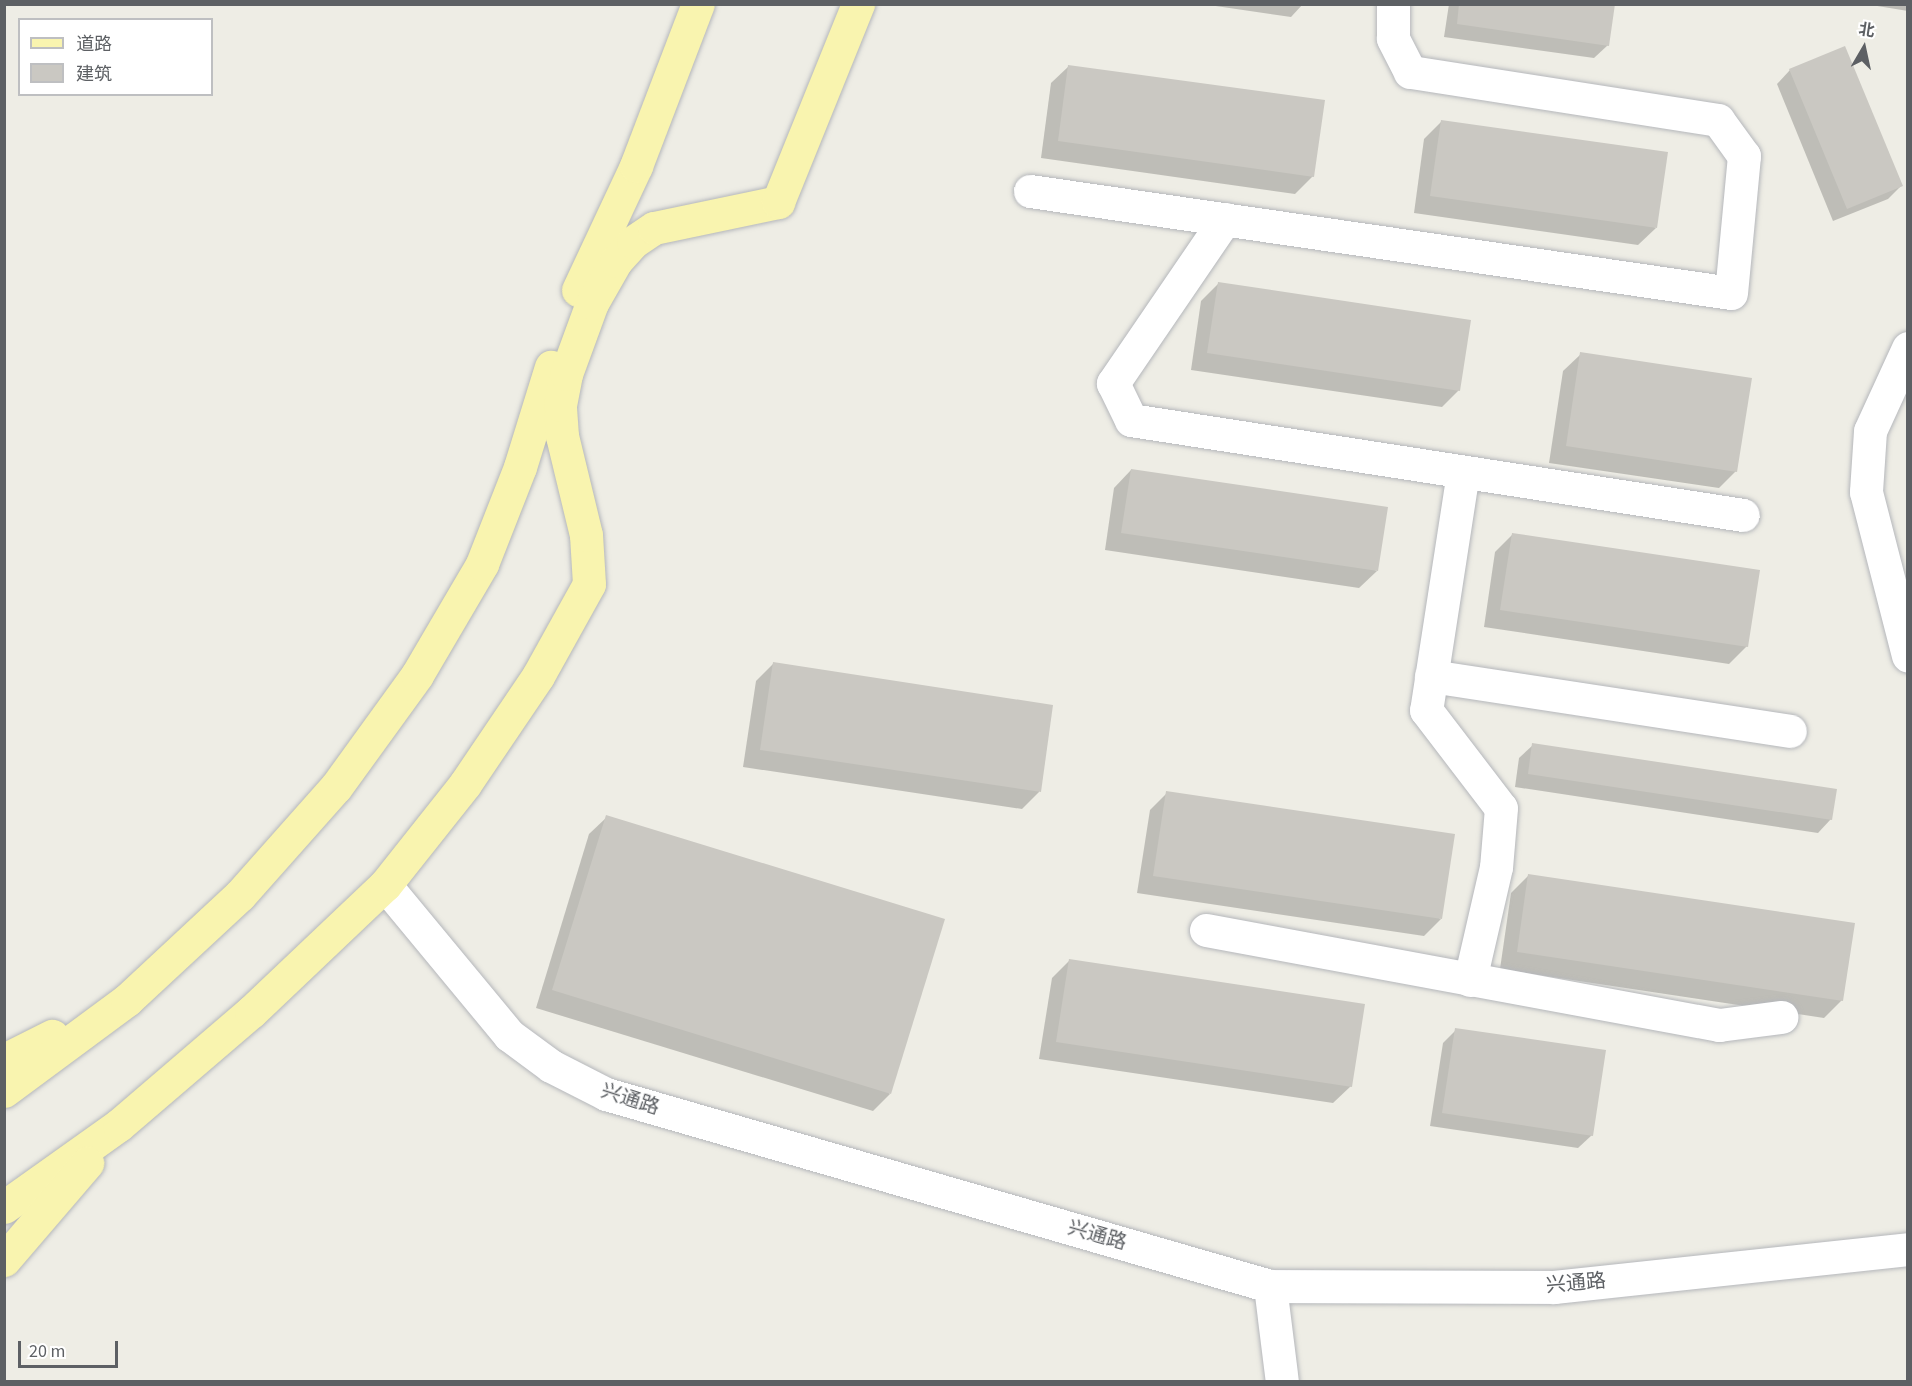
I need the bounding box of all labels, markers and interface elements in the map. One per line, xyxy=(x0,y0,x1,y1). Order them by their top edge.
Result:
legend xyxy=(18,18,213,96)
north arrow xyxy=(1834,18,1894,78)
text: 北 xyxy=(1857,18,1876,42)
text: 道路 xyxy=(76,32,112,57)
text: 建筑 xyxy=(76,62,112,87)
street label: 兴通路 xyxy=(598,1079,662,1121)
street label: 兴通路 xyxy=(1065,1216,1129,1256)
street label: 兴通路 xyxy=(1545,1269,1607,1299)
scale bar xyxy=(21,1329,122,1367)
text: 20 m xyxy=(29,1339,65,1364)

